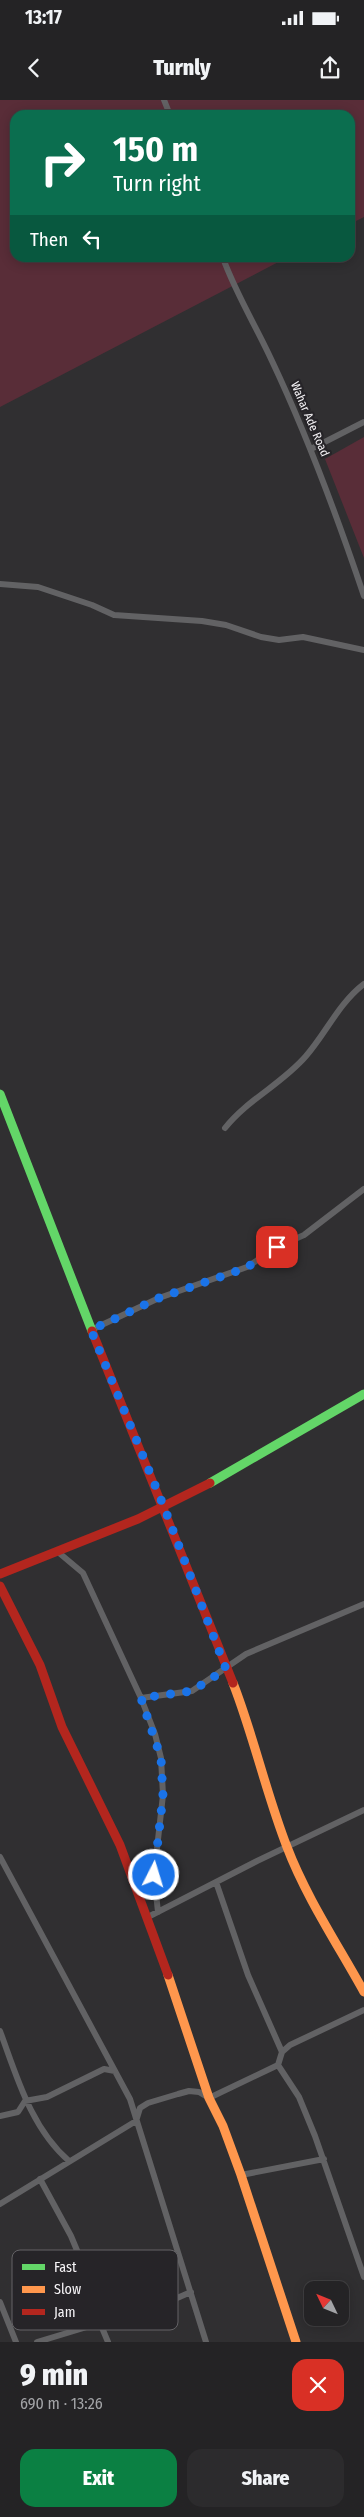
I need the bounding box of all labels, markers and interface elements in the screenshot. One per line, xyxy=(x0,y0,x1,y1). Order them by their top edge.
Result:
text: 13:17 xyxy=(25,6,62,29)
icon: back xyxy=(20,54,48,82)
text: Turnly xyxy=(153,54,211,81)
icon: share xyxy=(316,54,344,82)
text: 150 m xyxy=(113,128,198,170)
icon: right xyxy=(30,130,95,195)
text: Turn right xyxy=(113,170,201,197)
icon: left xyxy=(78,225,106,253)
text: Then xyxy=(30,228,68,251)
street label: Wahar Ade Road xyxy=(288,379,332,459)
pin xyxy=(256,1226,298,1268)
icon: arrive xyxy=(263,1233,291,1261)
position arrow xyxy=(127,1848,179,1900)
legend xyxy=(12,2250,178,2330)
text: Fast xyxy=(54,2259,77,2276)
text: Slow xyxy=(54,2281,81,2298)
north arrow xyxy=(304,2281,349,2326)
map controls xyxy=(304,2281,349,2326)
text: Jam xyxy=(54,2304,75,2321)
text: 9 min xyxy=(20,2357,88,2393)
button: close xyxy=(292,2359,344,2411)
text: 690 m · 13:26 xyxy=(20,2394,103,2413)
button: Exit xyxy=(20,2449,177,2507)
button: Share xyxy=(187,2449,344,2507)

